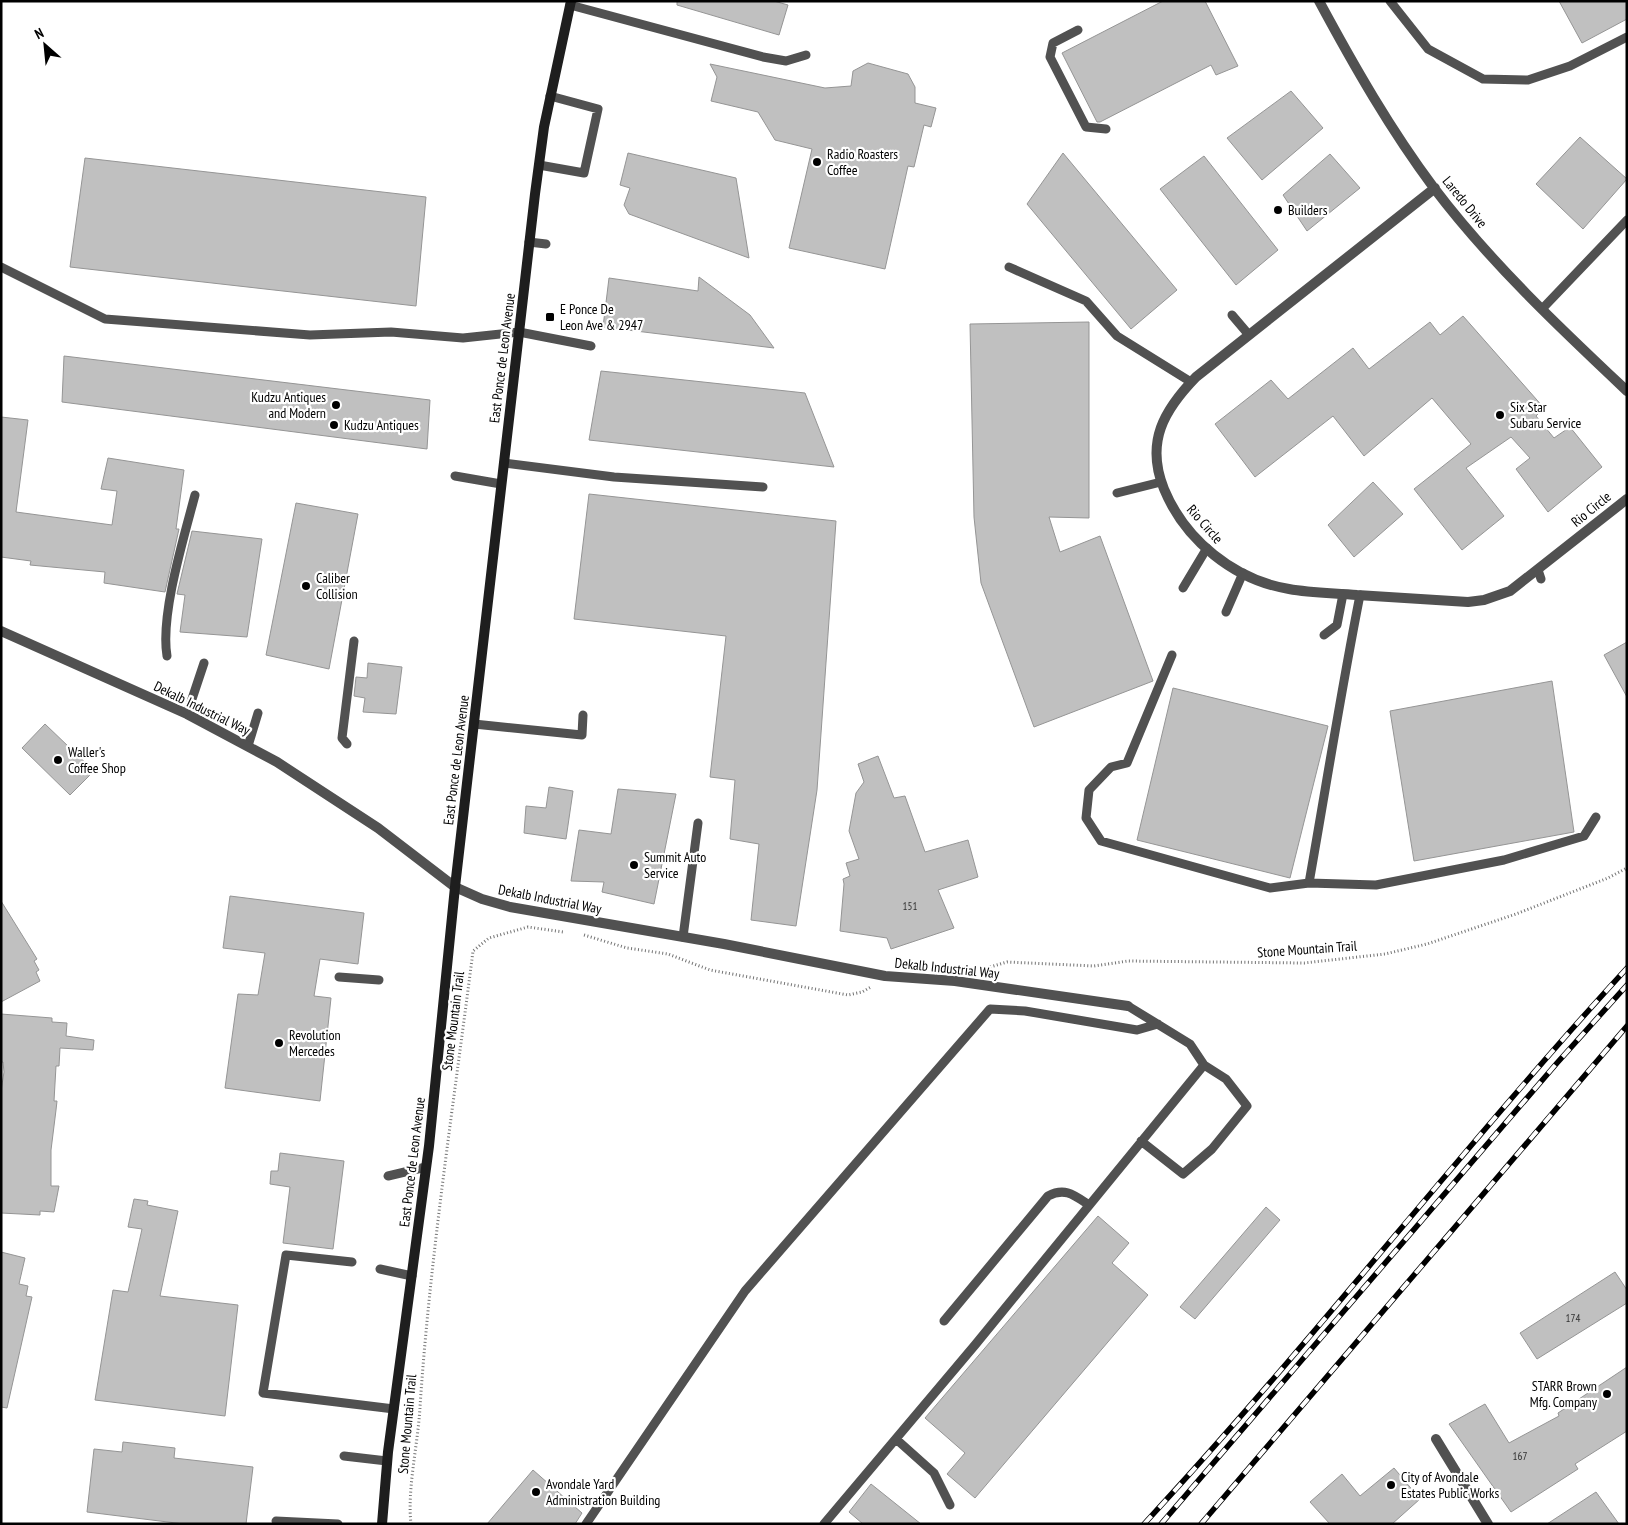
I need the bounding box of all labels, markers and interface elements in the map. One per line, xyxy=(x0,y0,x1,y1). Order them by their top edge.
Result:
north arrow xyxy=(20,20,70,70)
text: N xyxy=(32,24,47,43)
place label: Radio Roasters Coffee xyxy=(827,145,898,179)
marker: Radio Roasters Coffee xyxy=(811,156,823,168)
street label: Laredo Drive xyxy=(1439,172,1491,232)
place label: Builders xyxy=(1288,201,1328,219)
marker: Builders xyxy=(1272,204,1284,216)
street label: East Ponce de Leon Avenue xyxy=(485,292,519,424)
place label: E Ponce De Leon Ave & 2947 xyxy=(560,300,643,334)
marker: E Ponce De Leon Ave & 2947 xyxy=(544,311,556,323)
place label: Kudzu Antiques and Modern xyxy=(251,388,326,422)
place label: Six Star Subaru Service xyxy=(1510,398,1581,432)
marker: Kudzu Antiques and Modern xyxy=(330,399,342,411)
marker: Six Star Subaru Service xyxy=(1494,409,1506,421)
place label: Kudzu Antiques xyxy=(344,416,419,434)
marker: Kudzu Antiques xyxy=(328,419,340,431)
street label: Rio Circle xyxy=(1567,487,1615,530)
street label: Rio Circle xyxy=(1183,501,1227,547)
place label: Caliber Collision xyxy=(316,569,358,603)
marker: Caliber Collision xyxy=(300,580,312,592)
street label: Dekalb Industrial Way xyxy=(151,677,254,739)
street label: East Ponce de Leon Avenue xyxy=(439,694,473,826)
place label: Waller's Coffee Shop xyxy=(68,743,126,777)
marker: Waller's Coffee Shop xyxy=(52,754,64,766)
place label: Summit Auto Service xyxy=(644,848,706,882)
marker: Summit Auto Service xyxy=(628,859,640,871)
street label: Dekalb Industrial Way xyxy=(497,880,604,918)
house number: 151 xyxy=(903,899,917,913)
street label: Stone Mountain Trail xyxy=(1257,936,1358,961)
street label: Dekalb Industrial Way xyxy=(894,954,1001,983)
street label: Stone Mountain Trail xyxy=(438,970,468,1072)
place label: Revolution Mercedes xyxy=(289,1026,341,1060)
marker: Revolution Mercedes xyxy=(273,1037,285,1049)
street label: East Ponce de Leon Avenue xyxy=(395,1096,429,1228)
house number: 174 xyxy=(1566,1311,1580,1325)
street label: Stone Mountain Trail xyxy=(394,1373,420,1475)
place label: STARR Brown Mfg. Company xyxy=(1530,1377,1598,1411)
marker: STARR Brown Mfg. Company xyxy=(1601,1388,1613,1400)
house number: 167 xyxy=(1513,1449,1527,1463)
place label: City of Avondale Estates Public Works xyxy=(1401,1468,1499,1502)
place label: Avondale Yard Administration Building xyxy=(546,1475,660,1509)
marker: City of Avondale Estates Public Works xyxy=(1385,1479,1397,1491)
marker: Avondale Yard Administration Building xyxy=(530,1486,542,1498)

